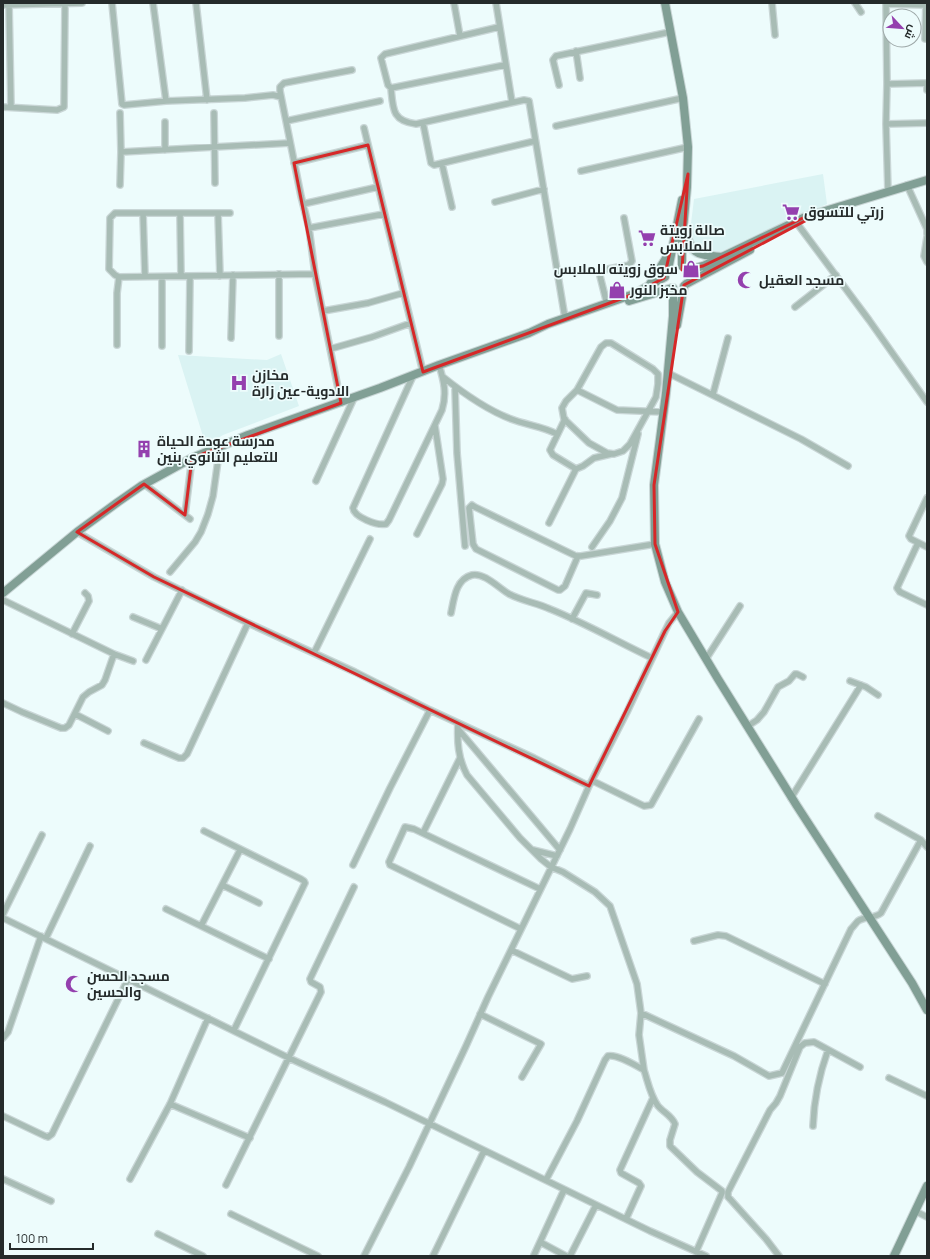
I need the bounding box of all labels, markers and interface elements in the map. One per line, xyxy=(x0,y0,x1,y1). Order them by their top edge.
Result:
north arrow xyxy=(882,8,922,48)
text: ش xyxy=(902,23,921,42)
supermarket icon: زرتي للتسوق xyxy=(781,202,801,222)
place label: زرتي للتسوق xyxy=(804,202,884,224)
place label: صالة زويتة للملابس xyxy=(660,220,725,255)
supermarket icon: صالة زويتة للملابس xyxy=(637,228,657,248)
place label: سوق زويته للملابس xyxy=(554,259,678,278)
shop icon: سوق زويته للملابس xyxy=(681,259,701,279)
mosque icon: مسجد العقيل xyxy=(736,270,756,290)
place label: مسجد العقيل xyxy=(759,270,844,289)
shop icon: مخبز النور xyxy=(607,280,627,300)
place label: مخبز النور xyxy=(629,280,687,299)
place label: مخازن الادوية-عين زارة xyxy=(252,365,349,400)
hospital icon: مخازن الادوية-عين زارة xyxy=(229,373,249,393)
place label: مدرسة عودة الحياة للتعليم الثانوي بنين xyxy=(157,431,278,468)
building icon: مدرسة عودة الحياة للتعليم الثانوي بنين xyxy=(134,439,154,459)
place label: مسجد الحسن والحسين xyxy=(87,966,170,1001)
mosque icon: مسجد الحسن والحسين xyxy=(64,974,84,994)
scale bar xyxy=(10,1225,93,1251)
text: 100 m xyxy=(16,1230,48,1247)

